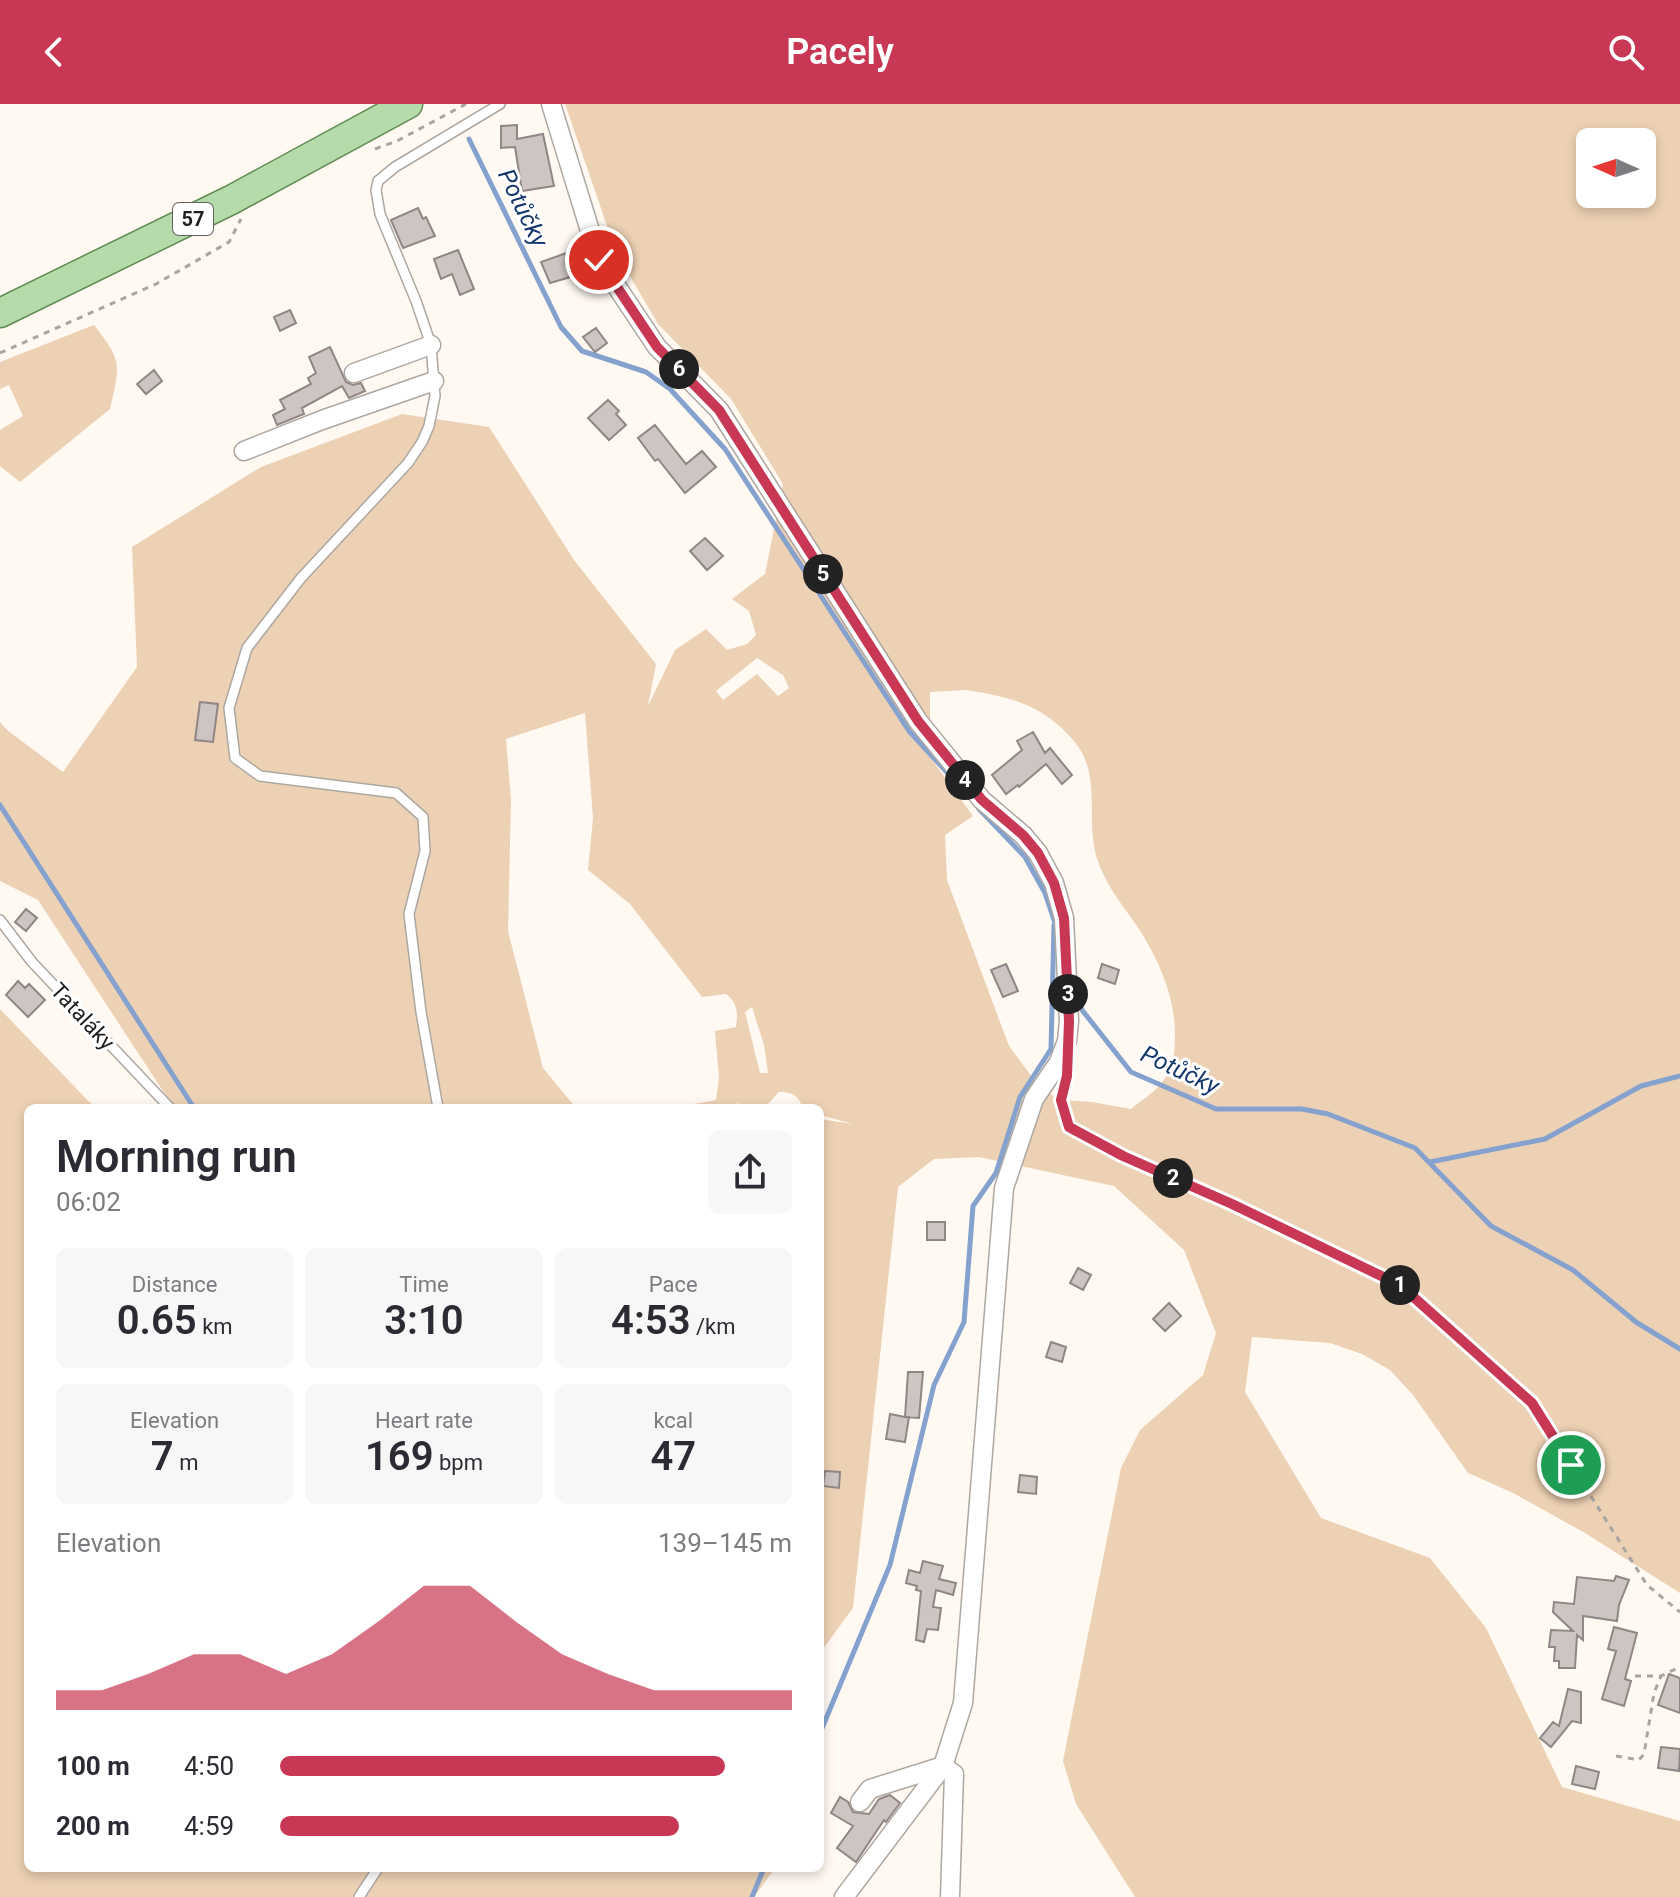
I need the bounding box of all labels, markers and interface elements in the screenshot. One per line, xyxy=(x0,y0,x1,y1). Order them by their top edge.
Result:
icon: back xyxy=(32,30,76,74)
icon: search xyxy=(1604,30,1648,74)
text: Pacely xyxy=(786,31,894,73)
north arrow xyxy=(1576,128,1656,208)
map controls xyxy=(1576,128,1656,208)
water label: Potůčky xyxy=(492,164,554,252)
road number: 57 xyxy=(173,203,213,235)
pin xyxy=(565,226,633,294)
icon: check xyxy=(577,238,621,282)
pin: 6 xyxy=(659,349,699,389)
text: 6 xyxy=(673,356,685,381)
pin: 5 xyxy=(803,554,843,594)
text: 5 xyxy=(817,561,829,586)
pin: 4 xyxy=(945,760,985,800)
text: 4 xyxy=(959,767,971,792)
pin: 3 xyxy=(1048,974,1088,1014)
street label: Tataláky xyxy=(46,978,120,1055)
text: 3 xyxy=(1062,981,1074,1006)
water label: Potůčky xyxy=(1136,1040,1225,1101)
button: share xyxy=(708,1130,792,1214)
text: Morning run xyxy=(56,1131,297,1183)
pin: 2 xyxy=(1153,1158,1193,1198)
text: 2 xyxy=(1167,1165,1179,1190)
text: 06:02 xyxy=(56,1187,121,1217)
pin: 1 xyxy=(1380,1265,1420,1305)
text: Distance xyxy=(132,1272,217,1297)
text: Time xyxy=(399,1272,449,1297)
text: Pace xyxy=(649,1272,698,1297)
text: 1 xyxy=(1394,1272,1406,1297)
text: 0.65 xyxy=(117,1297,197,1344)
text: 3:10 xyxy=(384,1297,464,1344)
text: 4:53 xyxy=(611,1297,691,1344)
text: km xyxy=(197,1314,233,1339)
text: /km xyxy=(691,1314,736,1339)
text: Elevation xyxy=(130,1408,219,1433)
text: Heart rate xyxy=(375,1408,473,1433)
text: kcal xyxy=(653,1408,693,1433)
pin xyxy=(1537,1431,1605,1499)
text: 7 xyxy=(151,1433,174,1480)
text: 169 xyxy=(365,1433,434,1480)
text: 47 xyxy=(650,1433,696,1480)
icon: arrive xyxy=(1549,1443,1593,1487)
text: m xyxy=(174,1450,198,1475)
text: bpm xyxy=(434,1450,483,1475)
text: Elevation xyxy=(56,1528,161,1558)
text: 139–145 m xyxy=(658,1528,792,1558)
text: 100 m xyxy=(56,1751,130,1781)
text: 4:50 xyxy=(184,1751,234,1781)
text: 200 m xyxy=(56,1811,130,1841)
text: 4:59 xyxy=(184,1811,234,1841)

